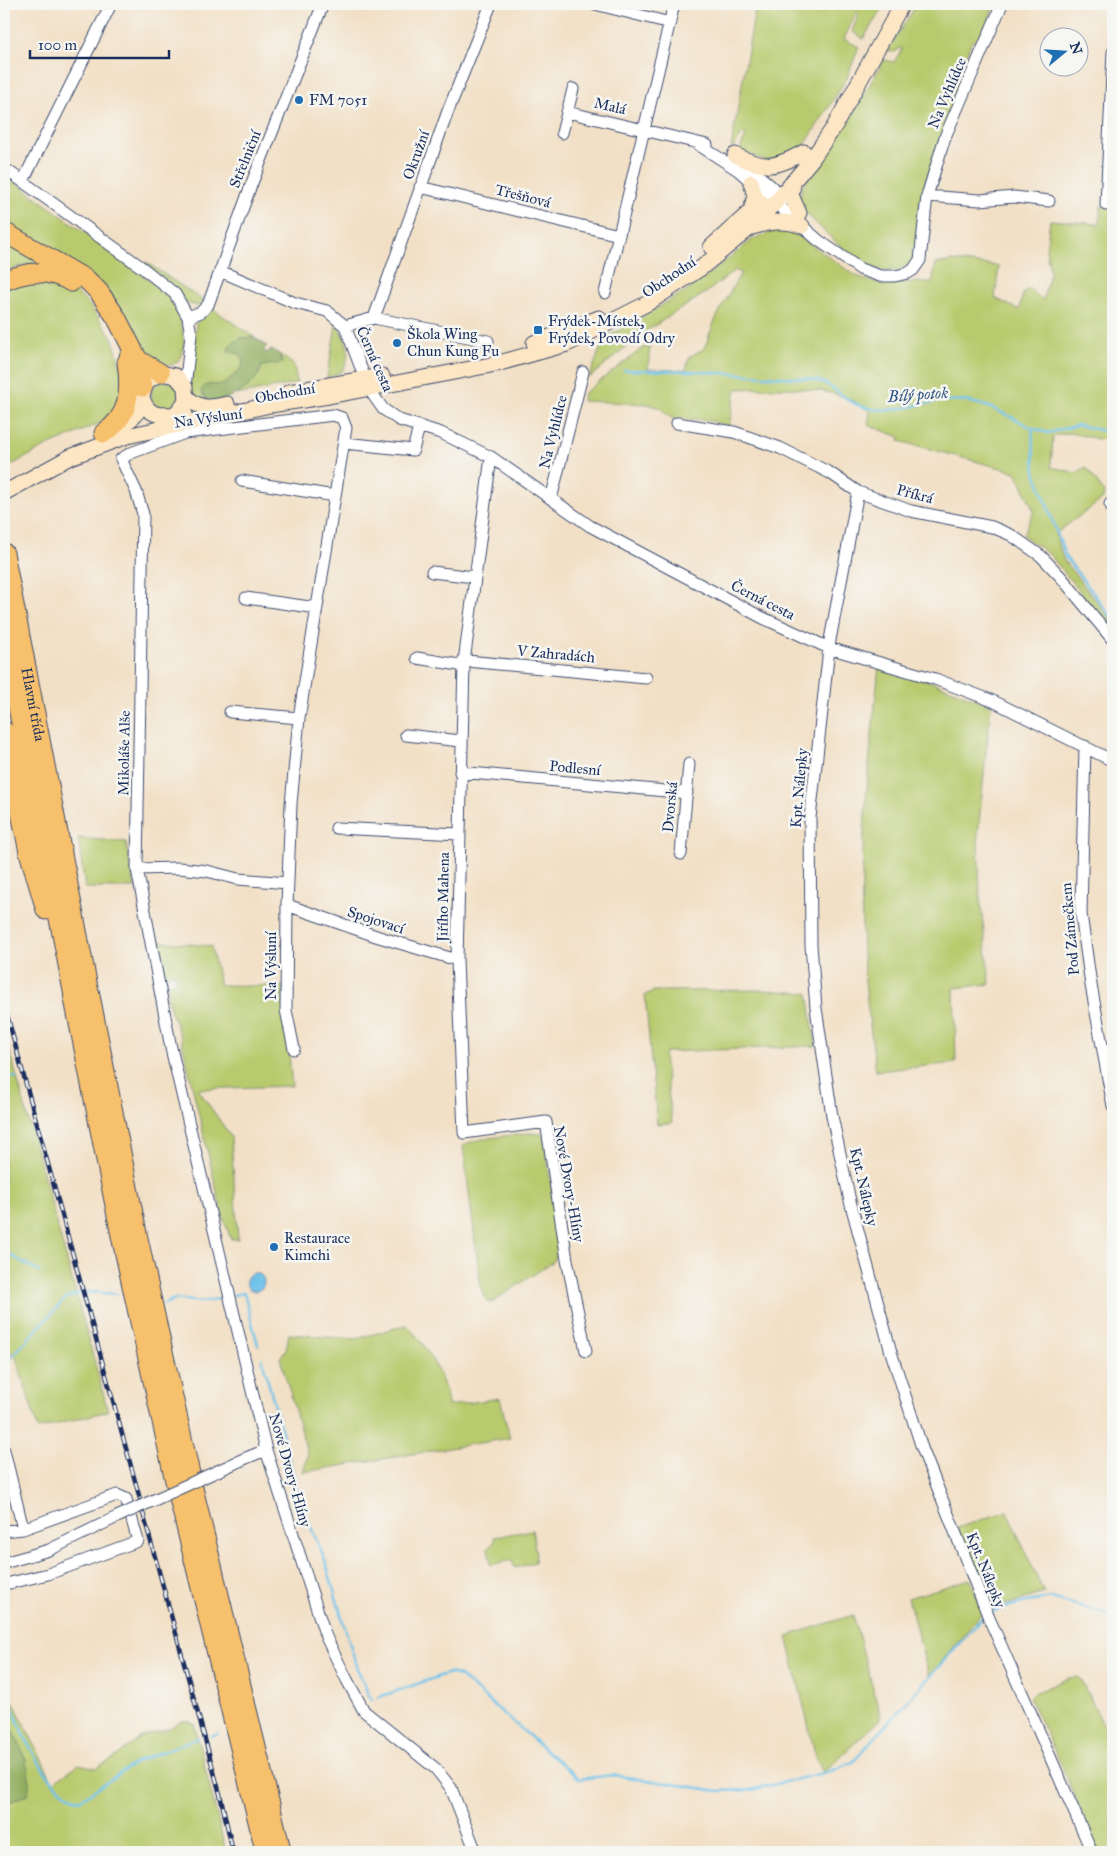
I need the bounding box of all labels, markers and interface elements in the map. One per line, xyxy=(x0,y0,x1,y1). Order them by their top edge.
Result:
scale bar xyxy=(30,28,169,60)
north arrow xyxy=(1040,28,1090,78)
text: 100 m xyxy=(38,36,78,54)
text: N xyxy=(1066,40,1086,57)
street label: Na Vyhlídce xyxy=(924,55,970,131)
place label: FM 7051 xyxy=(309,91,367,109)
marker: FM 7051 xyxy=(293,94,305,106)
street label: Malá xyxy=(592,94,628,119)
street label: Střelniční xyxy=(225,127,265,190)
street label: Okružní xyxy=(399,127,434,182)
street label: Třešňová xyxy=(493,180,553,212)
street label: Obchodní xyxy=(639,252,700,301)
place label: Frýdek-Místek, Frýdek, Povodí Odry xyxy=(548,312,676,347)
street label: Černá cesta xyxy=(353,323,399,395)
place label: Škola Wing Chun Kung Fu xyxy=(407,324,499,360)
marker: Frýdek-Místek, Frýdek, Povodí Odry xyxy=(532,324,544,336)
marker: Škola Wing Chun Kung Fu xyxy=(391,337,403,349)
street label: Obchodní xyxy=(254,379,317,407)
water label: Bílý potok xyxy=(886,383,949,407)
street label: Na Vyhlídce xyxy=(535,393,571,471)
street label: Na Výsluní xyxy=(173,404,244,432)
street label: Příkrá xyxy=(895,480,936,508)
street label: Černá cesta xyxy=(728,575,799,624)
street label: V Zahradách xyxy=(515,642,596,666)
street label: Hlavní třída xyxy=(17,666,49,743)
street label: Mikoláše Alše xyxy=(114,710,134,796)
street label: Kpt. Nálepky xyxy=(787,746,812,829)
street label: Podlesní xyxy=(549,757,602,779)
street label: Dvorská xyxy=(659,780,681,833)
street label: Jiřího Mahena xyxy=(433,851,454,944)
street label: Pod Zámečkem xyxy=(1057,881,1083,976)
street label: Spojovací xyxy=(345,902,408,938)
street label: Na Výsluní xyxy=(262,931,280,1000)
street label: Nové Dvory-Hlíny xyxy=(550,1124,588,1245)
street label: Kpt. Nálepky xyxy=(846,1146,882,1229)
place label: Restaurace Kimchi xyxy=(284,1229,350,1264)
marker: Restaurace Kimchi xyxy=(268,1241,280,1253)
street label: Nové Dvory-Hlíny xyxy=(265,1411,315,1530)
street label: Kpt. Nálepky xyxy=(963,1529,1010,1611)

